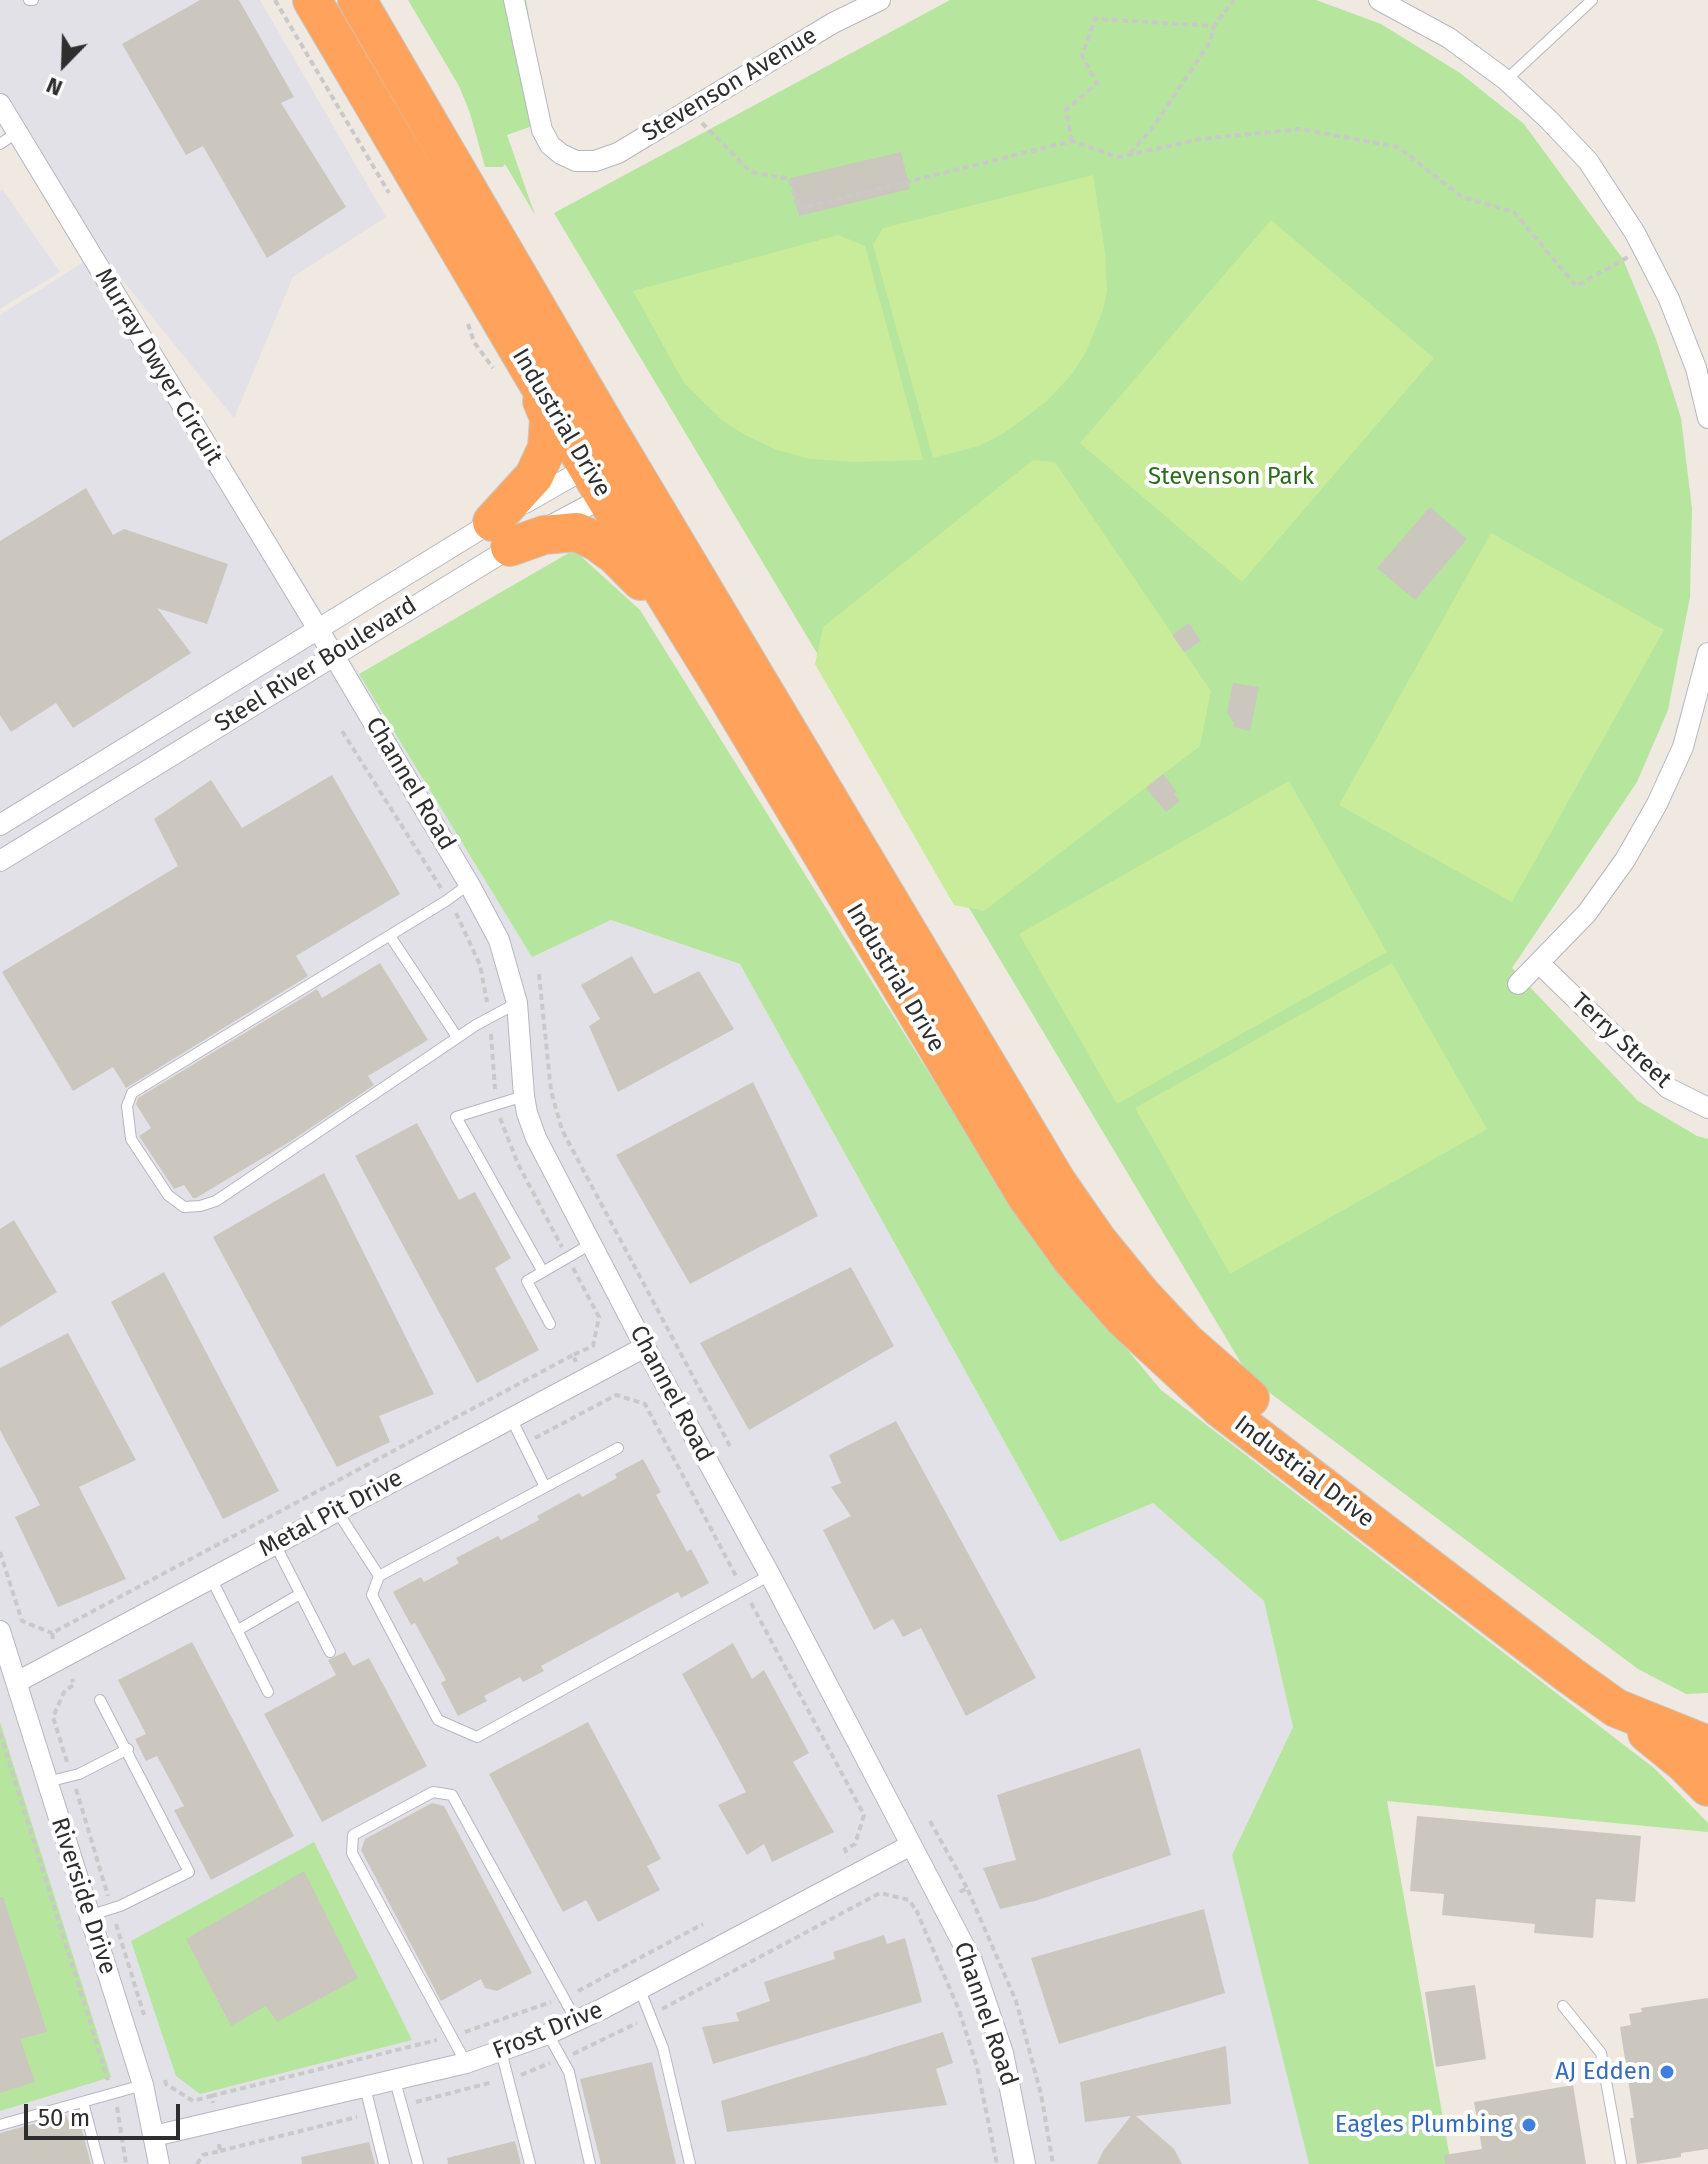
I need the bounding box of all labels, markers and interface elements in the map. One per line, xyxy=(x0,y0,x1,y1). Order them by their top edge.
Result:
street label: Stevenson Avenue xyxy=(637,22,823,148)
north arrow xyxy=(24,24,104,104)
text: N xyxy=(42,71,66,102)
street label: Murray Dwyer Circuit xyxy=(88,264,228,470)
street label: Industrial Drive xyxy=(505,344,617,502)
park label: Stevenson Park xyxy=(1148,463,1314,491)
street label: Steel River Boulevard xyxy=(210,591,422,739)
street label: Channel Road xyxy=(359,712,461,856)
street label: Industrial Drive xyxy=(839,899,951,1057)
street label: Terry Street xyxy=(1565,988,1677,1094)
street label: Channel Road xyxy=(623,1321,719,1467)
street label: Industrial Drive xyxy=(1228,1410,1380,1534)
street label: Metal Pit Drive xyxy=(254,1464,408,1564)
street label: Riverside Drive xyxy=(44,1814,122,1978)
street label: Channel Road xyxy=(947,1938,1023,2090)
street label: Frost Drive xyxy=(489,1996,607,2066)
place label: AJ Edden xyxy=(1555,2058,1651,2086)
marker: AJ Edden xyxy=(1658,2063,1676,2081)
scale bar xyxy=(28,2088,184,2138)
text: 50 m xyxy=(38,2104,90,2132)
place label: Eagles Plumbing xyxy=(1335,2111,1513,2139)
marker: Eagles Plumbing xyxy=(1520,2116,1538,2134)

